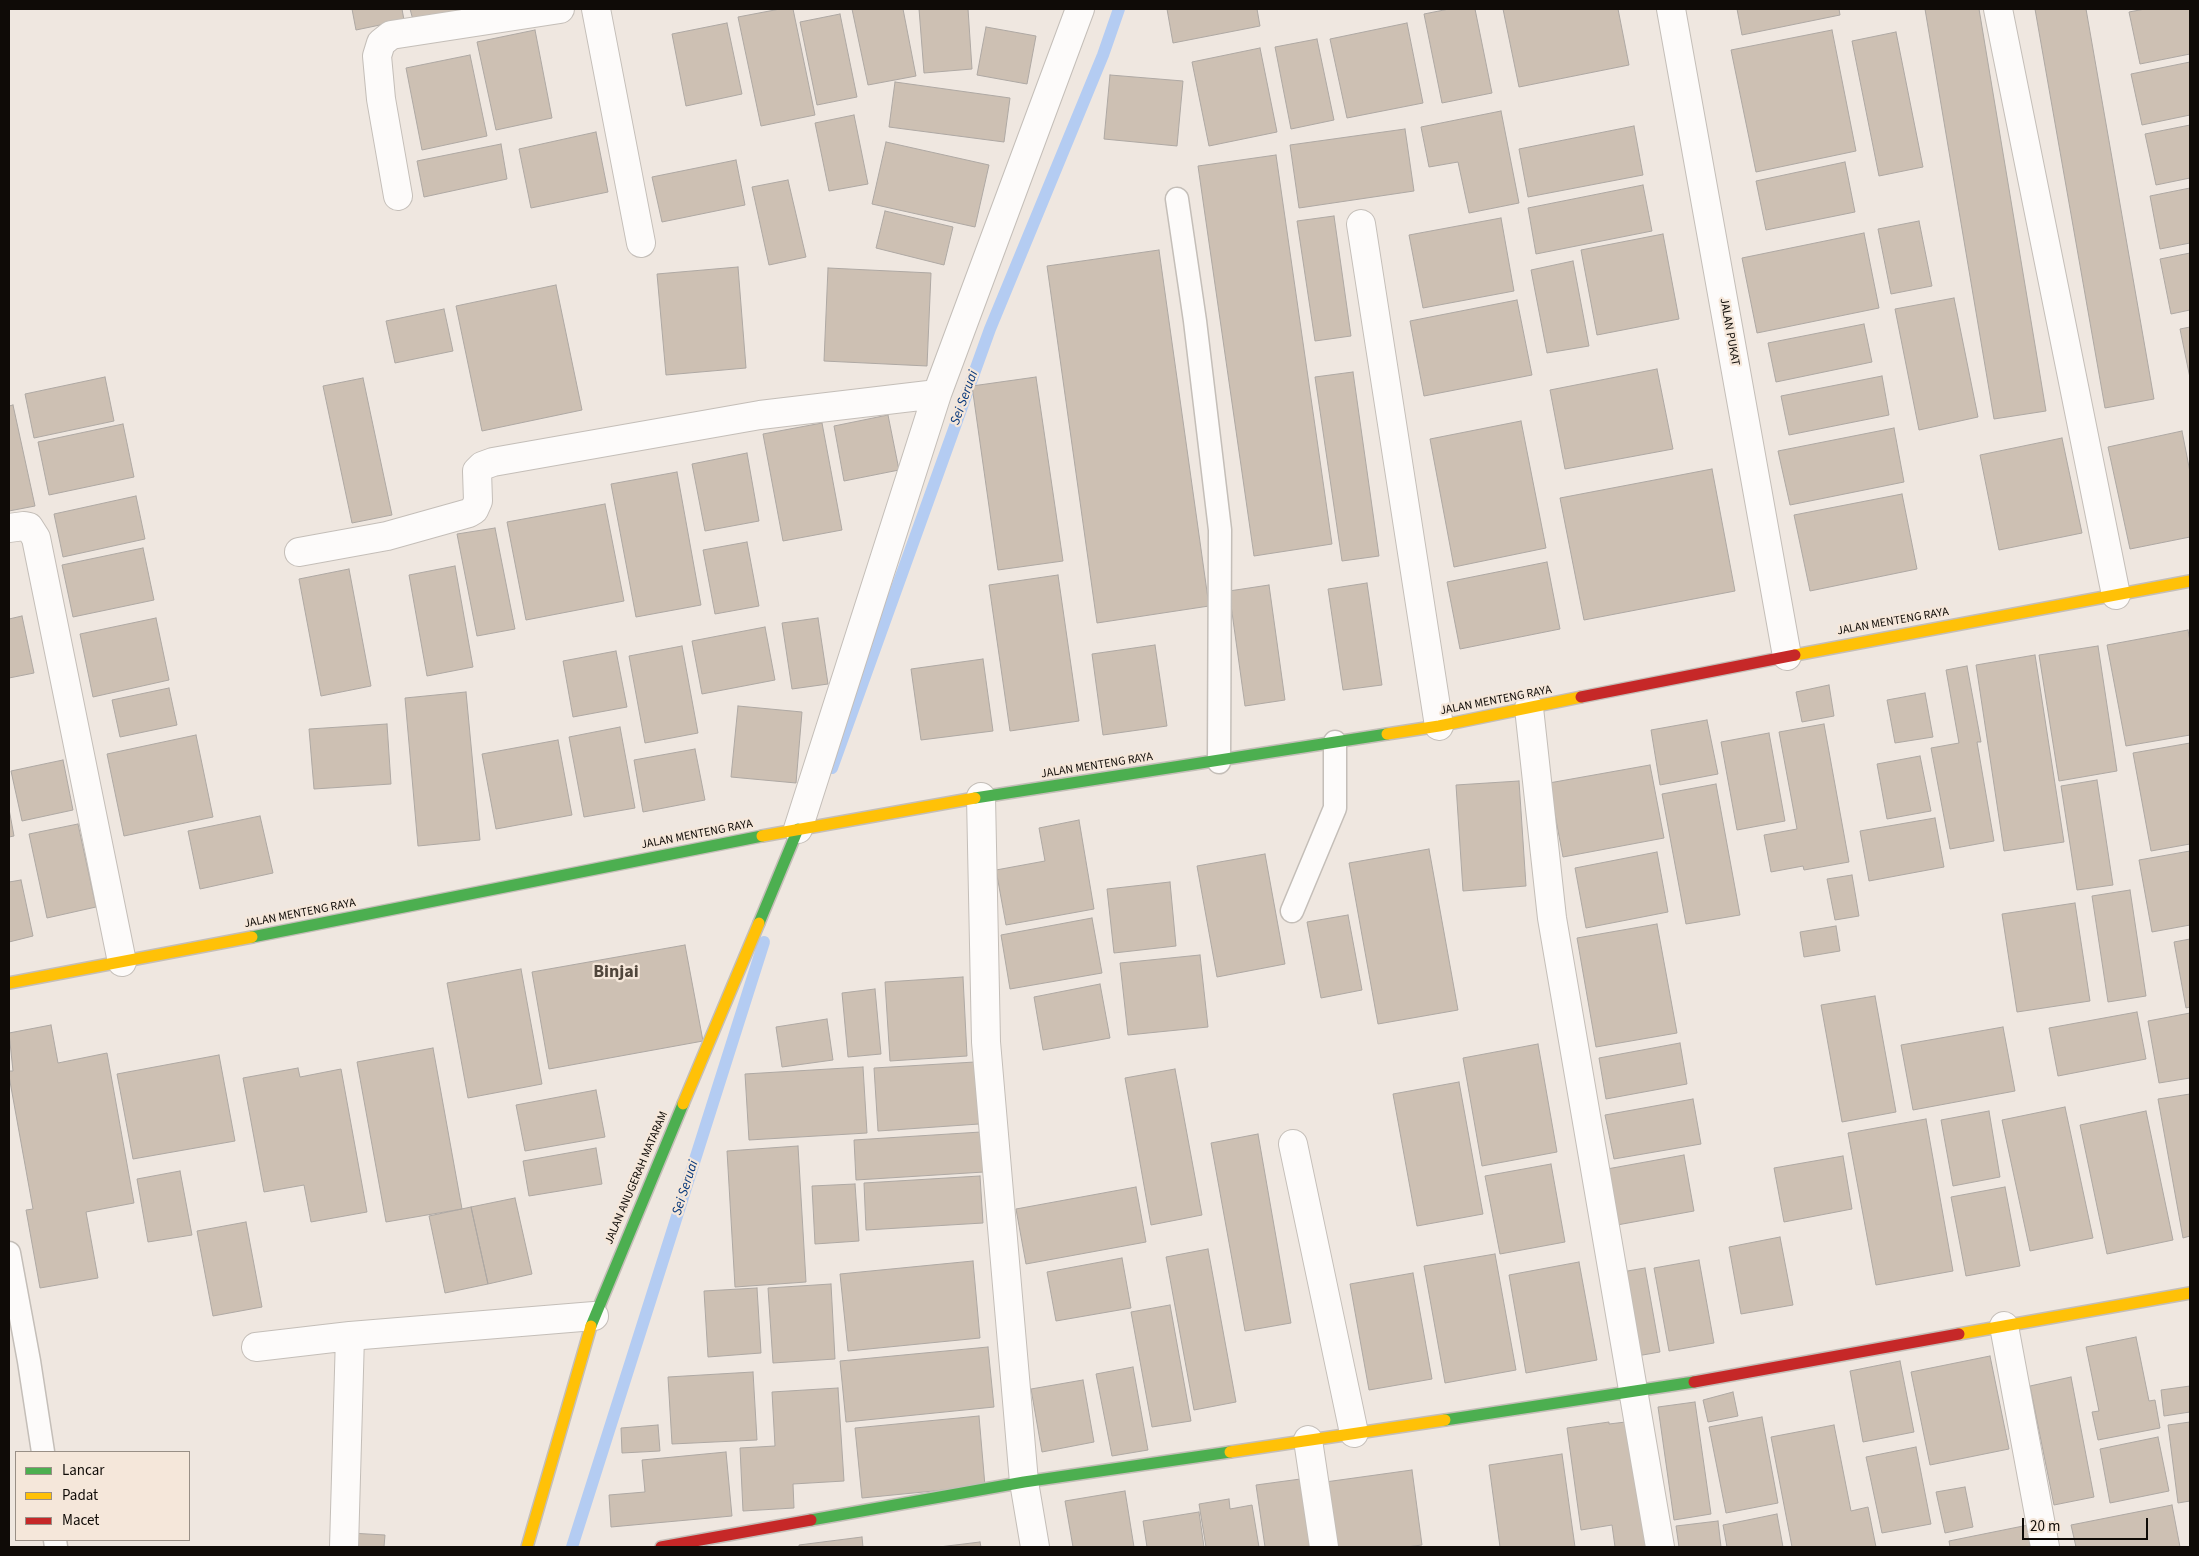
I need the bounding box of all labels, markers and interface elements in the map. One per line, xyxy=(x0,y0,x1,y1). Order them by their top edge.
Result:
street label: JALAN PUKAT xyxy=(1716,297,1742,367)
water label: Sei Seruai xyxy=(947,369,983,427)
street label: JALAN MENTENG RAYA xyxy=(1836,605,1950,639)
street label: JALAN MENTENG RAYA xyxy=(1439,683,1553,719)
street label: JALAN MENTENG RAYA xyxy=(1040,750,1154,782)
street label: JALAN MENTENG RAYA xyxy=(640,817,754,853)
street label: JALAN MENTENG RAYA xyxy=(243,896,357,932)
district label: Binjai xyxy=(593,962,639,984)
street label: JALAN ANUGERAH MATARAM xyxy=(602,1109,672,1247)
water label: Sei Seruai xyxy=(669,1158,703,1218)
legend xyxy=(15,1451,190,1541)
text: Lancar xyxy=(62,1460,105,1481)
text: Padat xyxy=(62,1485,98,1506)
scale bar xyxy=(2024,1508,2150,1540)
text: Macet xyxy=(62,1510,99,1531)
text: 20 m xyxy=(2030,1516,2060,1537)

